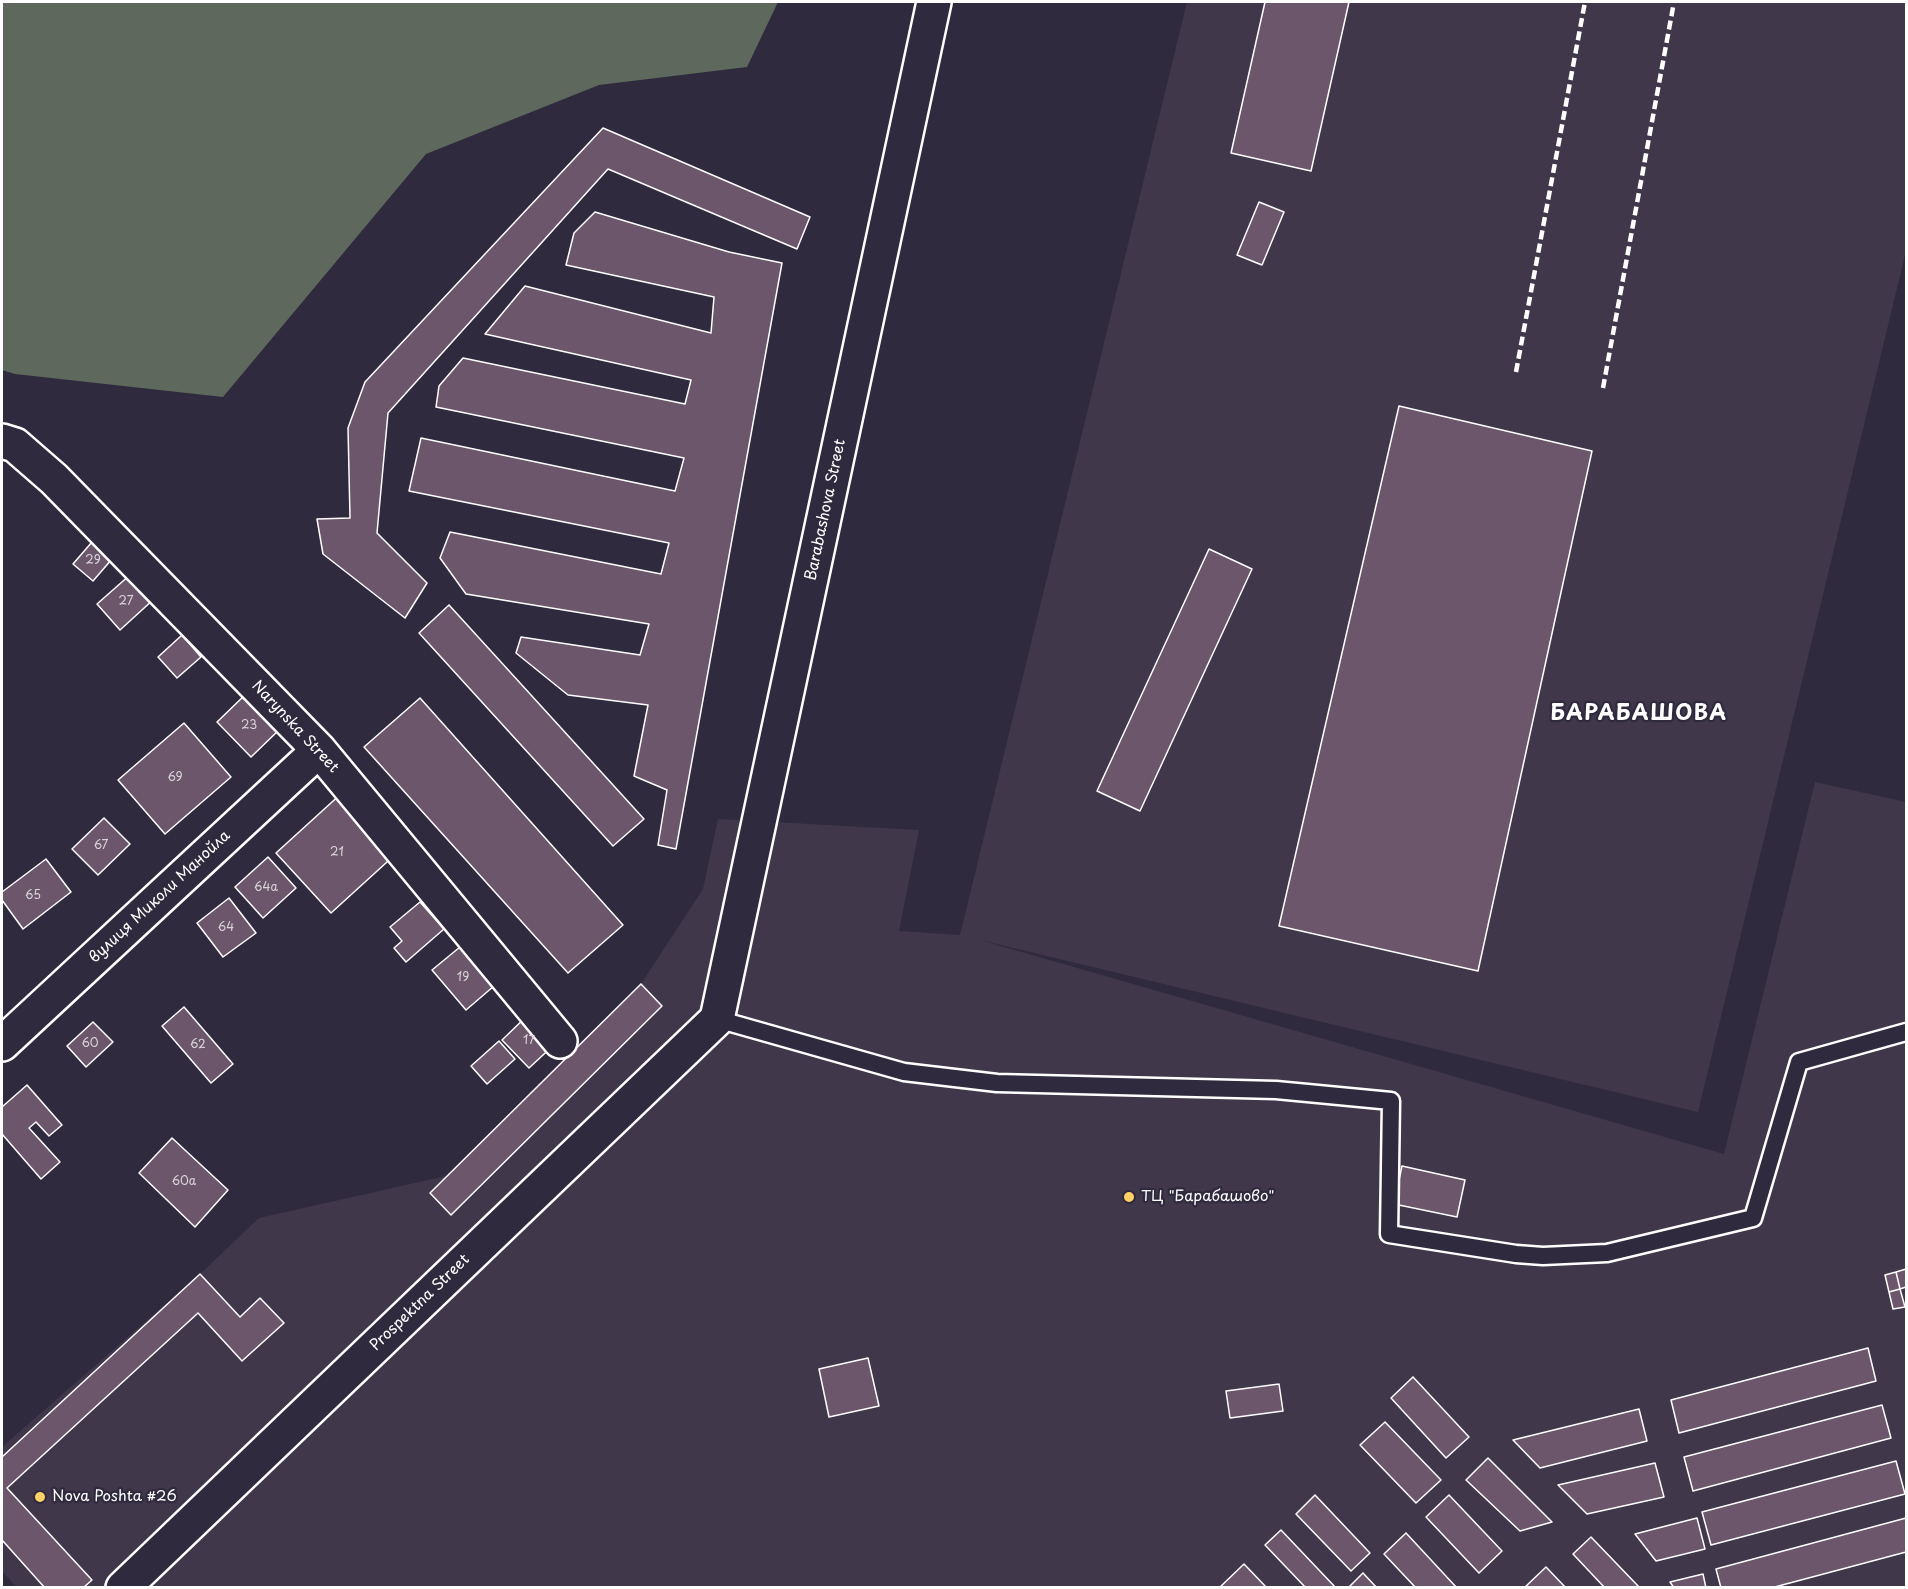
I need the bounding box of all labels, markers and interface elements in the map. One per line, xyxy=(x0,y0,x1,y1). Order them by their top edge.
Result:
street label: Barabashova Street xyxy=(802,438,850,582)
house number: 29 xyxy=(85,554,101,568)
house number: 27 xyxy=(119,595,133,609)
street label: Narynska Street xyxy=(248,677,342,777)
district label: БАРАБАШОВА xyxy=(1552,701,1726,727)
house number: 23 xyxy=(241,719,257,733)
house number: 69 xyxy=(167,771,183,785)
street label: вулиця Миколи Манойла xyxy=(86,827,234,967)
house number: 67 xyxy=(94,839,108,853)
house number: 21 xyxy=(330,846,344,860)
house number: 64а xyxy=(254,881,278,895)
house number: 65 xyxy=(25,889,41,903)
house number: 64 xyxy=(218,921,234,935)
house number: 19 xyxy=(457,971,469,985)
house number: 17 xyxy=(523,1034,535,1048)
house number: 60 xyxy=(81,1037,99,1051)
house number: 62 xyxy=(190,1038,206,1052)
house number: 60а xyxy=(172,1175,196,1189)
place label: ТЦ "Барабашово" xyxy=(1141,1188,1275,1206)
marker: ТЦ "Барабашово" xyxy=(1122,1190,1136,1204)
street label: Prospektna Street xyxy=(367,1251,473,1355)
place label: Nova Poshta #26 xyxy=(52,1488,177,1506)
marker: Nova Poshta #26 xyxy=(33,1490,47,1504)

